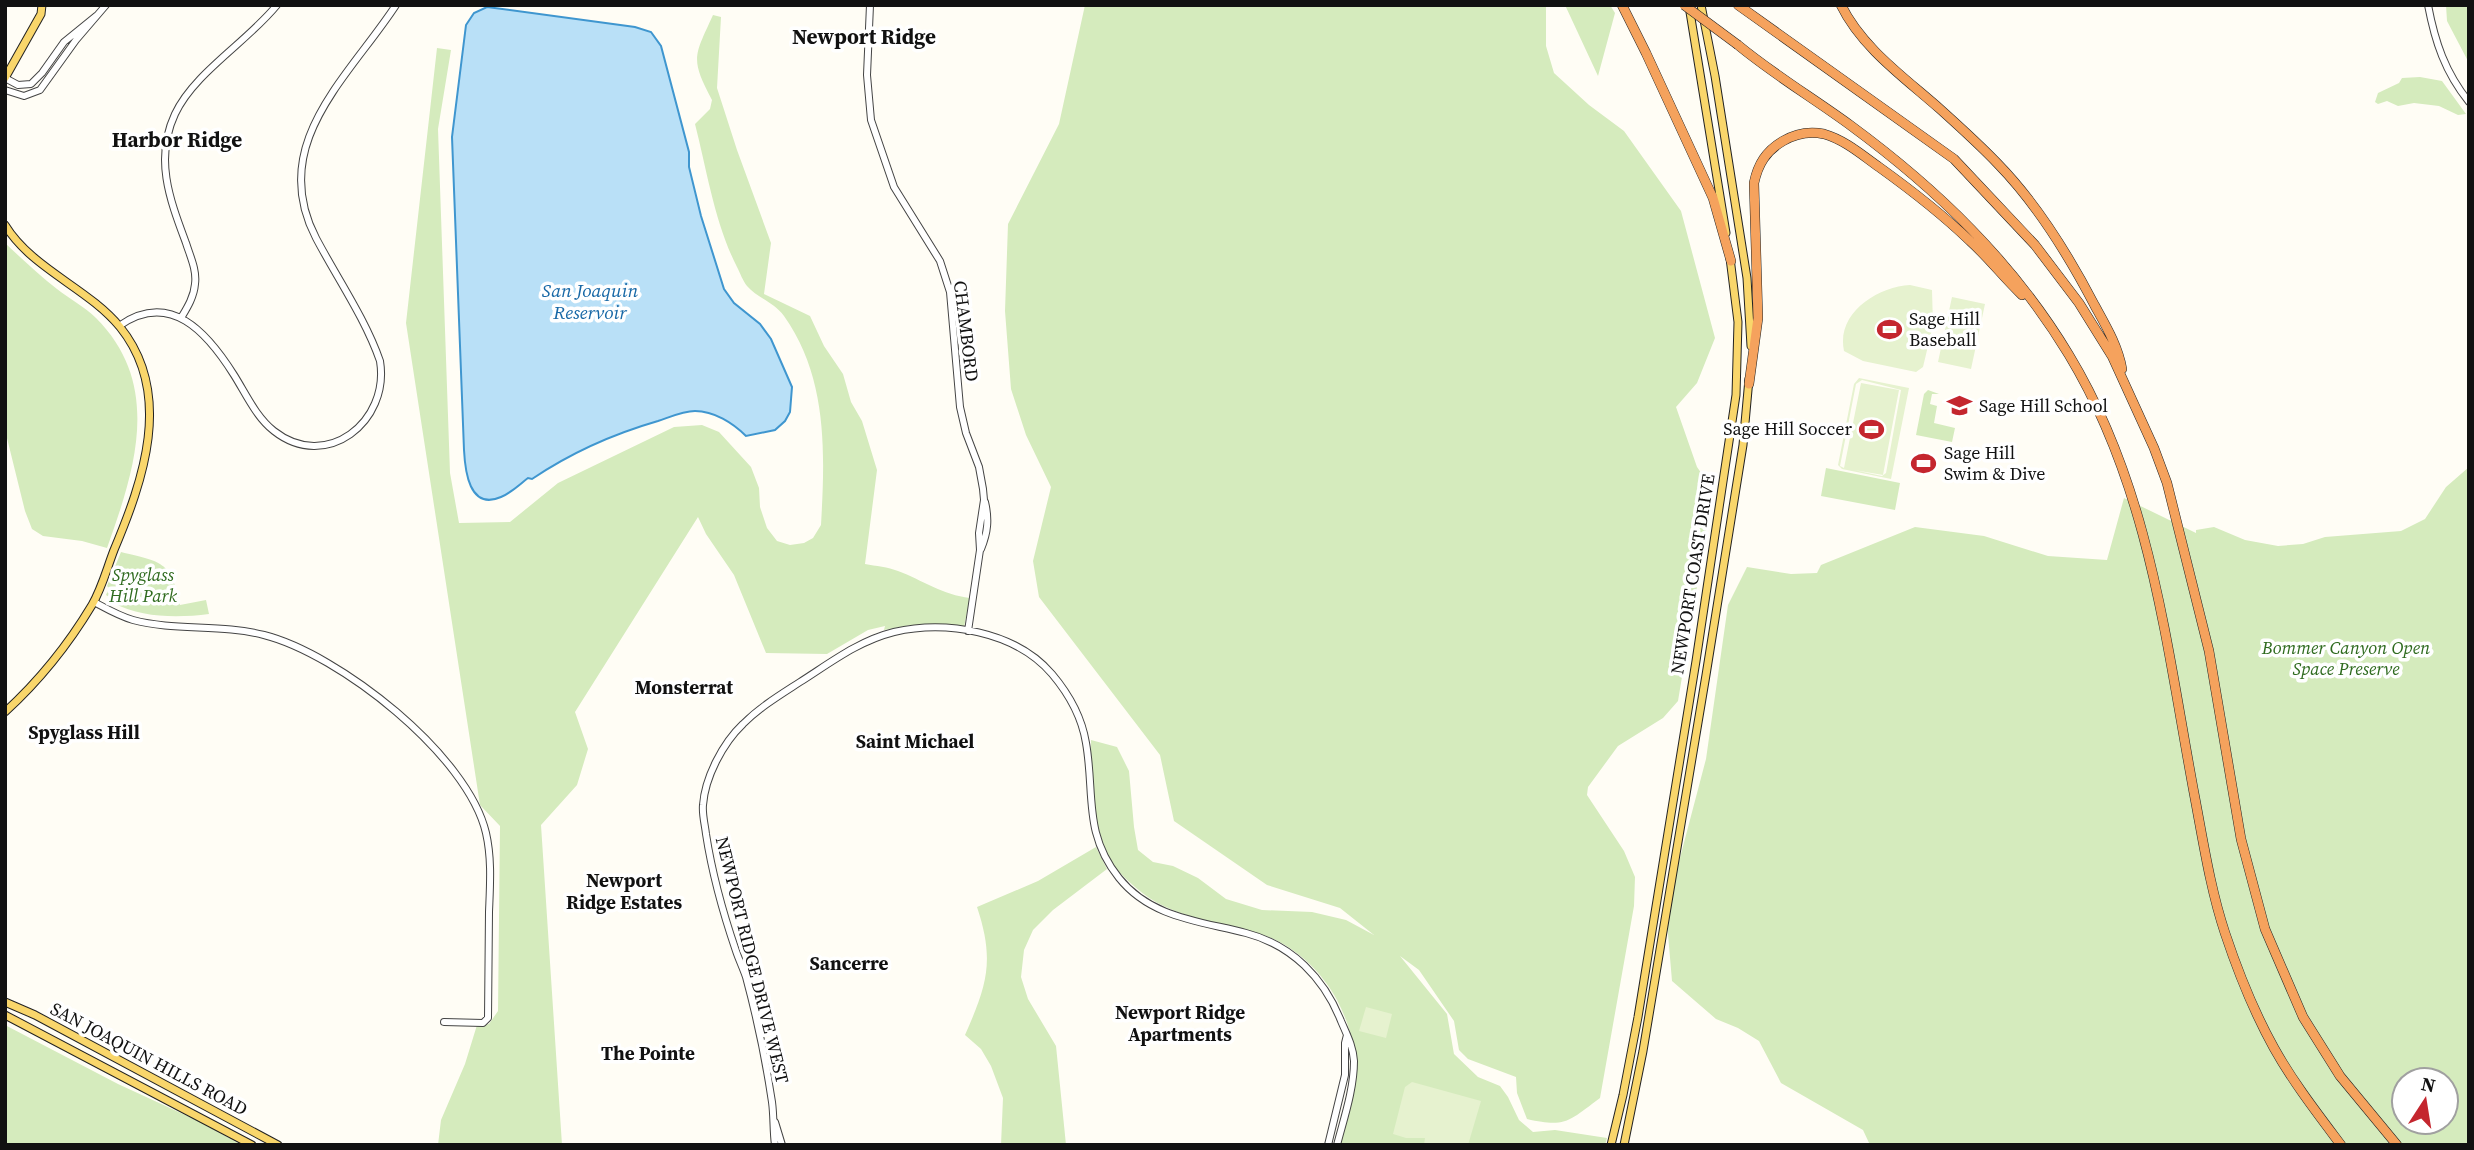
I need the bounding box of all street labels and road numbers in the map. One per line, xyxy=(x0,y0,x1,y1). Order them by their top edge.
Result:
street label: CHAMBORD xyxy=(948,279,985,383)
street label: NEWPORT COAST DRIVE xyxy=(1664,472,1721,676)
street label: NEWPORT RIDGE DRIVE WEST xyxy=(710,834,795,1086)
street label: SAN JOAQUIN HILLS ROAD xyxy=(46,996,252,1121)

